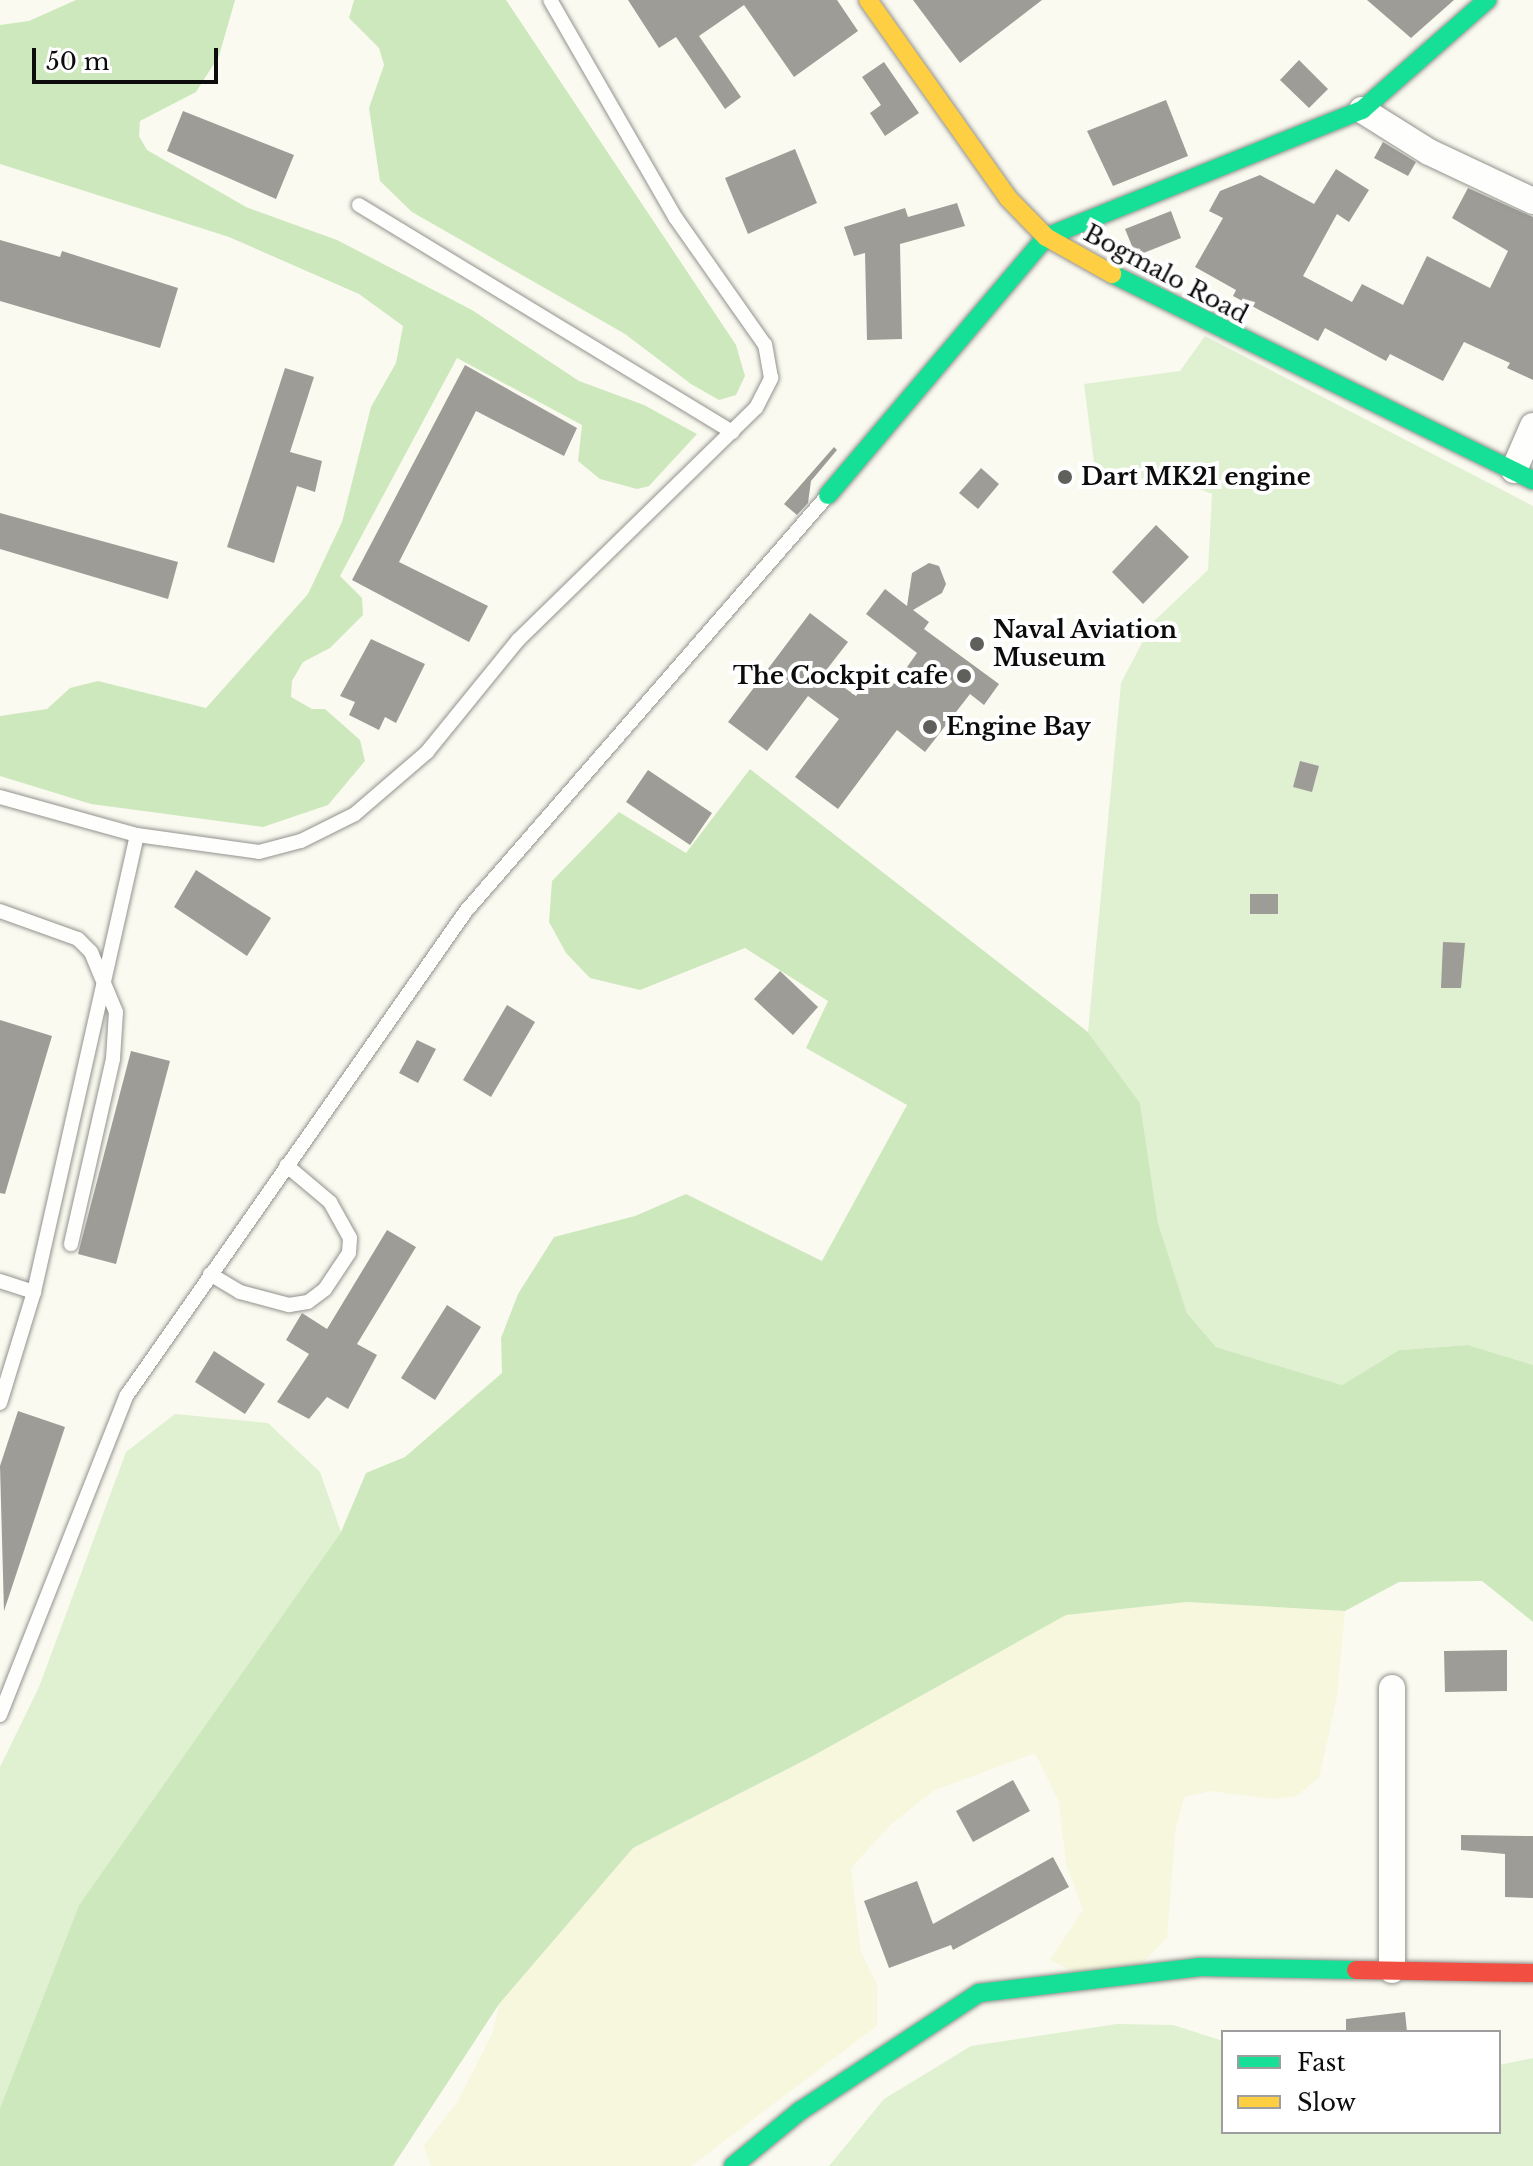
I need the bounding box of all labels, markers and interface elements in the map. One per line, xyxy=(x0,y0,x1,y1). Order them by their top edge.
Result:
scale bar xyxy=(36,32,222,82)
text: 50 m xyxy=(46,47,109,76)
street label: Bogmalo Road xyxy=(1079,219,1253,329)
place label: Dart MK21 engine xyxy=(1081,463,1311,491)
marker: Dart MK21 engine xyxy=(1056,468,1074,486)
place label: Naval Aviation Museum xyxy=(993,616,1178,672)
marker: Naval Aviation Museum xyxy=(968,635,986,653)
place label: The Cockpit cafe xyxy=(733,662,948,690)
marker: The Cockpit cafe xyxy=(955,667,973,685)
place label: Engine Bay xyxy=(946,713,1091,741)
marker: Engine Bay xyxy=(921,718,939,736)
legend xyxy=(1221,2030,1501,2134)
text: Fast xyxy=(1297,2048,1345,2077)
text: Slow xyxy=(1297,2088,1356,2117)

